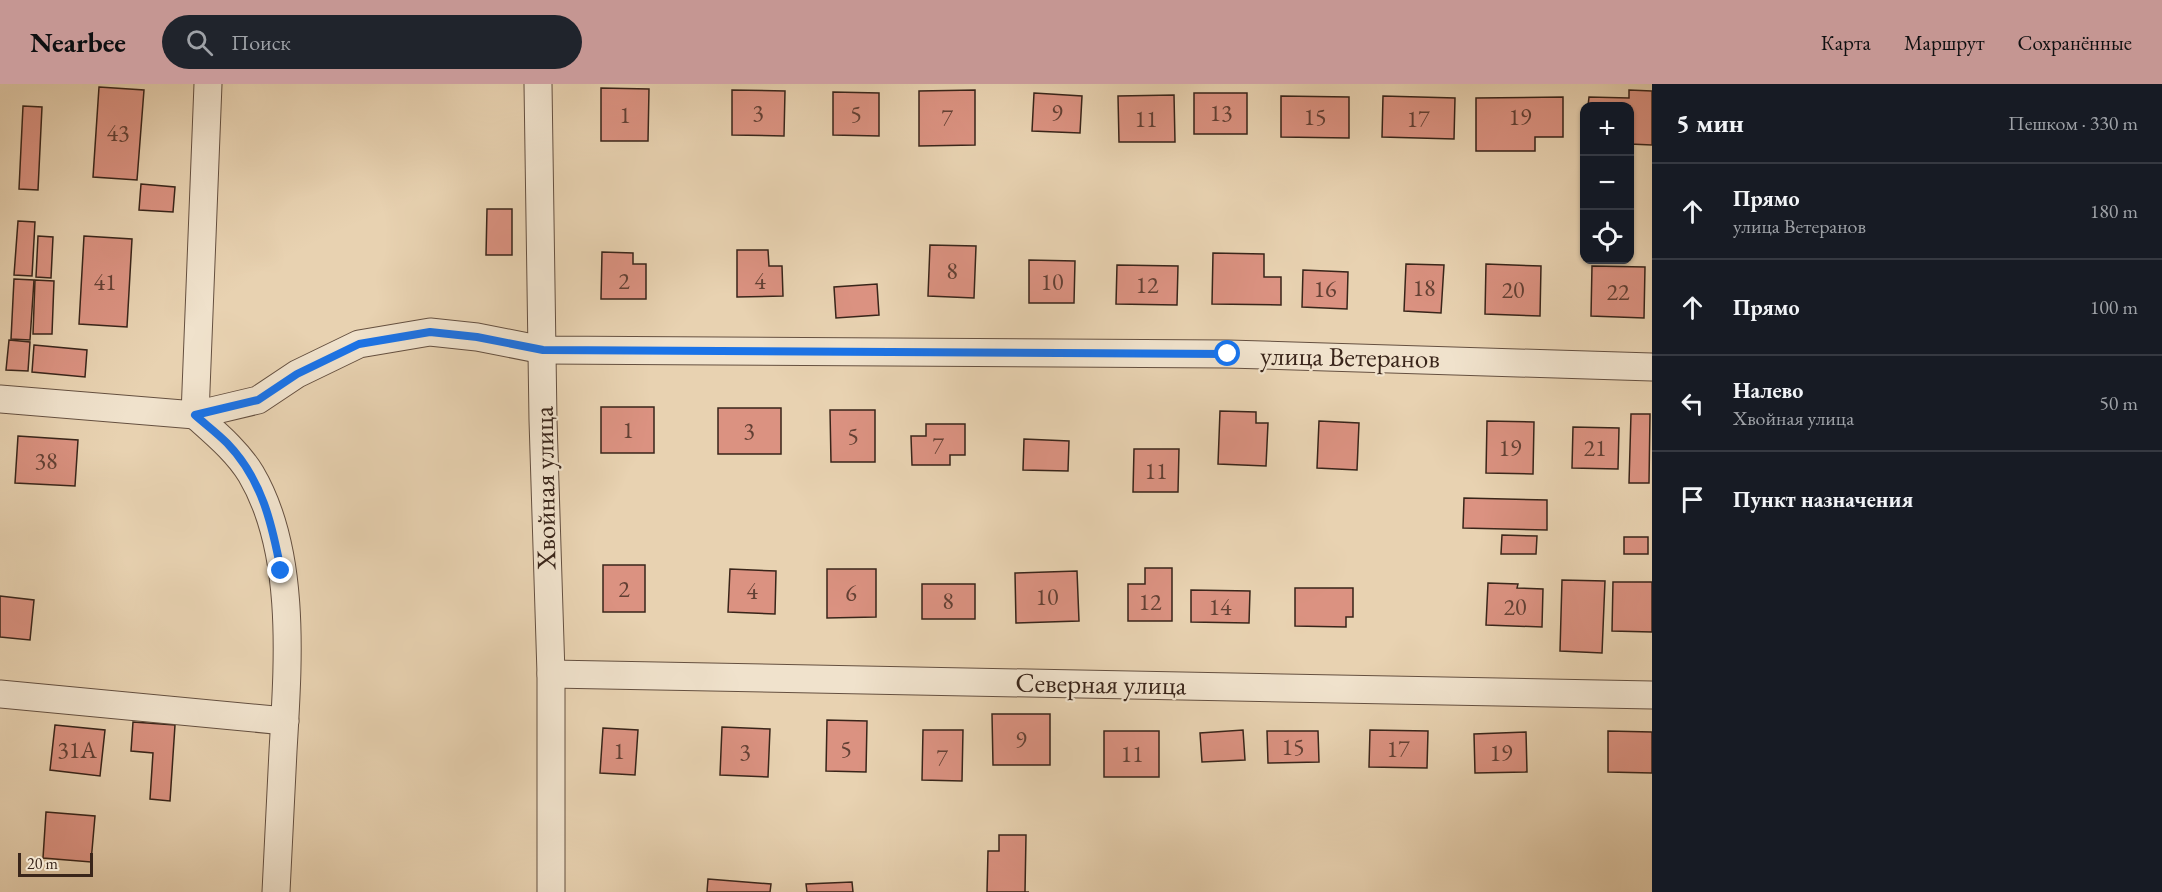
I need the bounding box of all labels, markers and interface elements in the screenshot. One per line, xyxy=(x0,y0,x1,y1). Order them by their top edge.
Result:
search box xyxy=(162,15,582,69)
text: Nearbee xyxy=(30,24,126,60)
icon: search xyxy=(183,26,216,59)
text: Поиск xyxy=(231,28,291,57)
text: Карта xyxy=(1821,29,1871,56)
text: Маршрут xyxy=(1904,29,1985,56)
text: Сохранённые xyxy=(2018,29,2132,56)
house number: 3 xyxy=(752,97,764,128)
house number: 9 xyxy=(1051,97,1063,128)
house number: 13 xyxy=(1209,97,1233,128)
house number: 5 xyxy=(850,98,862,129)
house number: 1 xyxy=(619,99,631,130)
house number: 15 xyxy=(1303,101,1327,132)
house number: 19 xyxy=(1508,101,1532,132)
house number: 7 xyxy=(941,102,953,133)
map controls xyxy=(1580,102,1634,264)
button: + xyxy=(1580,102,1634,156)
house number: 11 xyxy=(1134,103,1158,134)
house number: 17 xyxy=(1406,103,1430,134)
text: 5 мин xyxy=(1676,106,1744,140)
text: Пешком · 330 m xyxy=(2008,110,2138,136)
house number: 43 xyxy=(106,117,130,148)
button: − xyxy=(1580,156,1634,210)
text: Прямо xyxy=(1733,184,1800,213)
icon: ahead xyxy=(1676,195,1709,228)
text: 180 m xyxy=(2090,198,2138,224)
button: locate xyxy=(1580,210,1634,264)
text: улица Ветеранов xyxy=(1733,213,1866,239)
house number: 8 xyxy=(946,255,958,286)
house number: 2 xyxy=(618,265,630,296)
house number: 4 xyxy=(754,265,766,296)
house number: 41 xyxy=(93,266,117,297)
house number: 10 xyxy=(1040,266,1064,297)
house number: 12 xyxy=(1135,269,1159,300)
house number: 18 xyxy=(1412,272,1436,303)
house number: 16 xyxy=(1313,273,1337,304)
house number: 20 xyxy=(1501,274,1525,305)
house number: 22 xyxy=(1606,276,1630,307)
icon: ahead xyxy=(1676,291,1709,324)
text: Прямо xyxy=(1733,293,1800,322)
text: 100 m xyxy=(2090,294,2138,320)
street label: улица Ветеранов xyxy=(1260,337,1440,376)
route start xyxy=(1214,340,1240,366)
text: Налево xyxy=(1733,376,1803,405)
icon: left xyxy=(1676,387,1709,420)
text: 50 m xyxy=(2099,390,2138,416)
text: Хвойная улица xyxy=(1733,405,1854,431)
street label: Хвойная улица xyxy=(526,406,563,571)
house number: 1 xyxy=(622,414,634,445)
house number: 3 xyxy=(743,415,755,446)
house number: 5 xyxy=(847,420,859,451)
house number: 7 xyxy=(932,430,944,461)
house number: 19 xyxy=(1498,432,1522,463)
house number: 21 xyxy=(1583,432,1607,463)
house number: 38 xyxy=(34,445,58,476)
house number: 11 xyxy=(1144,455,1168,486)
icon: arrive xyxy=(1676,483,1709,516)
text: Пункт назначения xyxy=(1733,485,1913,514)
route end xyxy=(267,557,293,583)
house number: 2 xyxy=(618,573,630,604)
house number: 4 xyxy=(746,575,758,606)
house number: 6 xyxy=(845,577,857,608)
house number: 10 xyxy=(1035,581,1059,612)
house number: 8 xyxy=(942,585,954,616)
house number: 12 xyxy=(1138,586,1162,617)
house number: 14 xyxy=(1208,591,1232,622)
house number: 20 xyxy=(1503,591,1527,622)
street label: Северная улица xyxy=(1015,665,1187,702)
house number: 9 xyxy=(1015,724,1027,755)
house number: 15 xyxy=(1281,731,1305,762)
house number: 5 xyxy=(840,733,852,764)
house number: 17 xyxy=(1386,733,1410,764)
house number: 31А xyxy=(57,734,97,765)
house number: 1 xyxy=(613,735,625,766)
house number: 3 xyxy=(739,736,751,767)
house number: 19 xyxy=(1489,737,1513,768)
house number: 11 xyxy=(1120,738,1144,769)
house number: 7 xyxy=(936,742,948,773)
scale bar xyxy=(18,850,93,878)
text: 20 m xyxy=(27,853,58,874)

